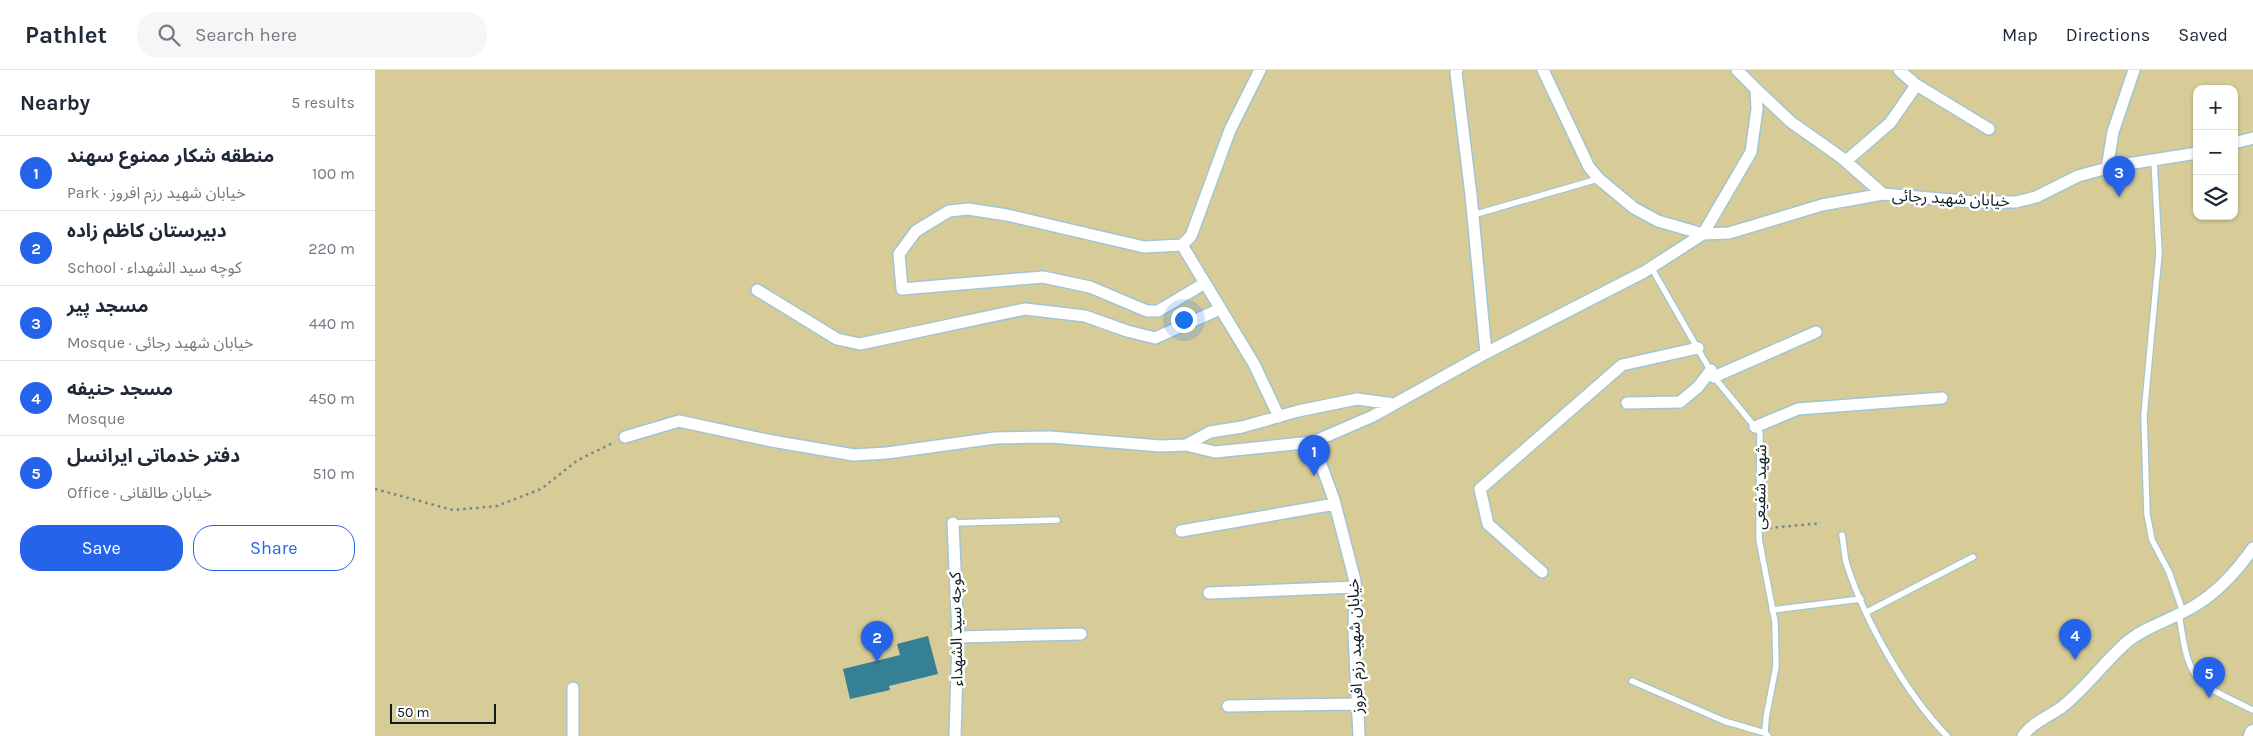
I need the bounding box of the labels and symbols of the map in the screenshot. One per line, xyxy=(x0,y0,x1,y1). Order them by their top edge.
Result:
pin: 3 xyxy=(2103,156,2135,197)
street label: خیابان شهید رجائی xyxy=(1892,185,2010,211)
your location xyxy=(1171,307,1197,333)
pin: 1 xyxy=(1298,435,1330,476)
street label: شهید شفیعی xyxy=(1750,444,1770,530)
street label: کوچه سید الشهداء xyxy=(945,571,968,686)
street label: خیابان شهید رزم افروز xyxy=(1343,578,1370,715)
pin: 4 xyxy=(2059,619,2091,660)
pin: 2 xyxy=(861,621,893,662)
pin: 5 xyxy=(2193,657,2225,698)
scale bar xyxy=(390,701,496,724)

